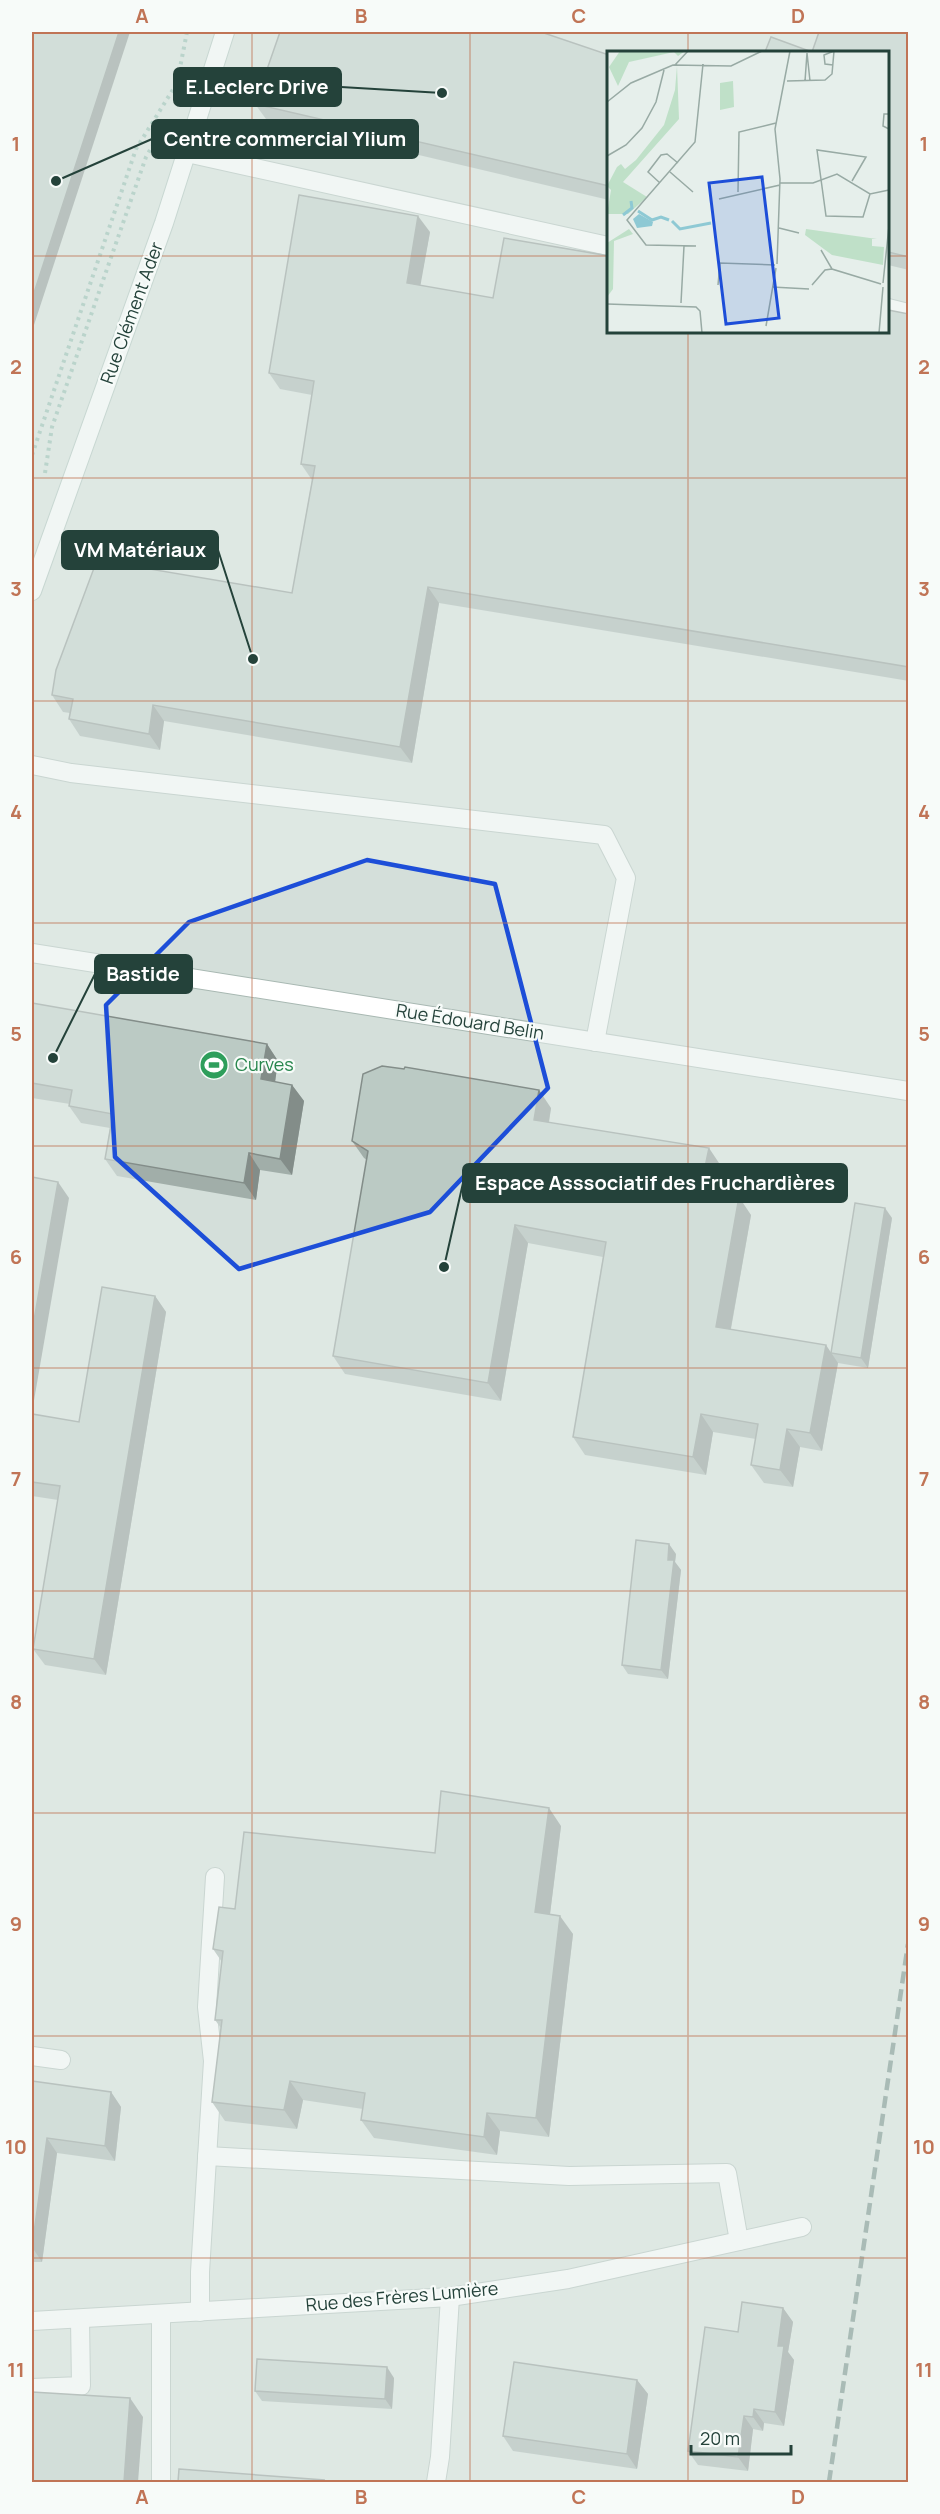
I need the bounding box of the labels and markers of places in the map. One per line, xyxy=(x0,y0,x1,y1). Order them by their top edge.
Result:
callout: E.Leclerc Drive xyxy=(174,68,341,106)
callout: Centre commercial Ylium xyxy=(152,120,418,158)
callout: VM Matériaux xyxy=(62,531,218,569)
callout: Bastide xyxy=(95,955,192,993)
sports icon: Curves xyxy=(198,1049,230,1081)
place label: Curves xyxy=(235,1052,294,1076)
callout: Espace Asssociatif des Fruchardières xyxy=(463,1164,847,1202)

